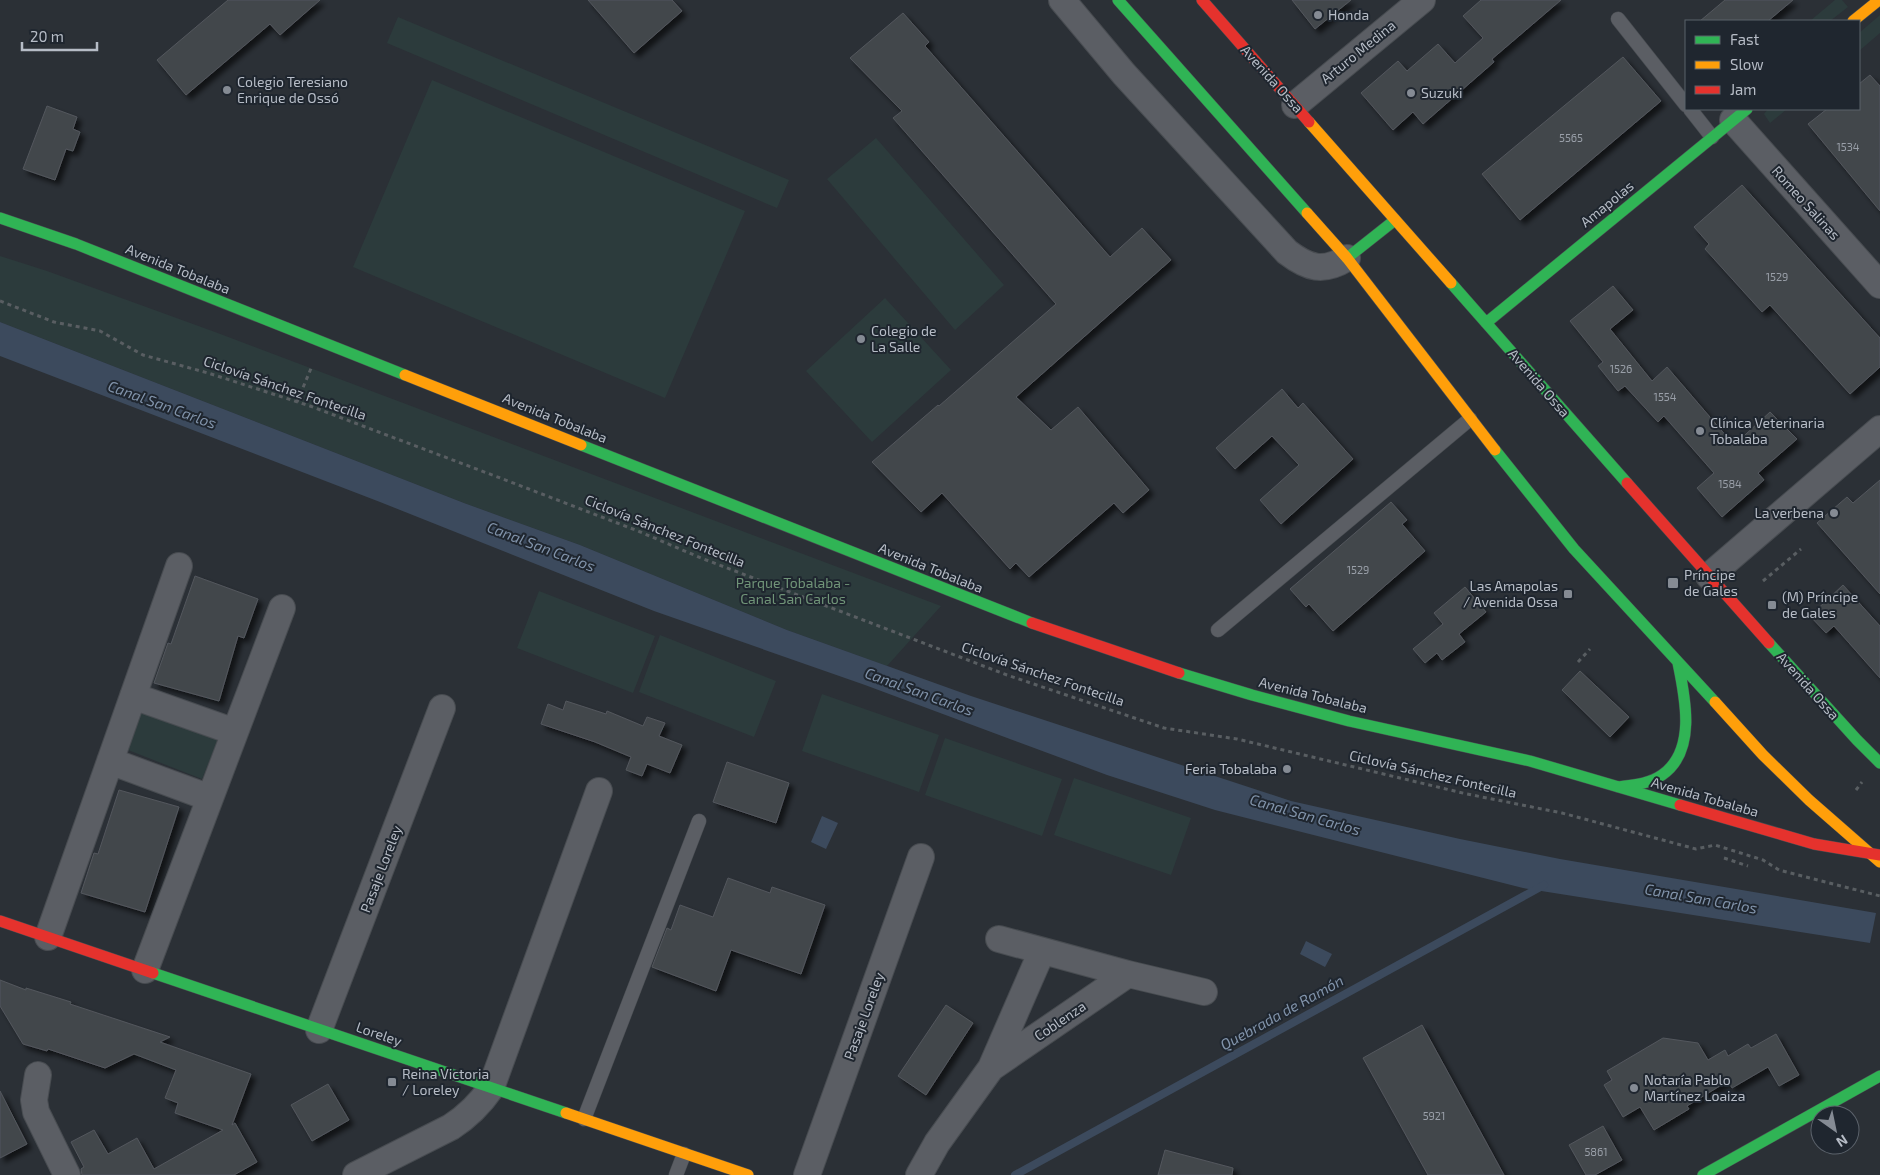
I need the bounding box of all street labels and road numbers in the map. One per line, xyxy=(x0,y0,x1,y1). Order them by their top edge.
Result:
street label: Arturo Medina xyxy=(1317,16,1398,87)
street label: Avenida Ossa xyxy=(1238,41,1307,116)
street label: Romeo Salinas xyxy=(1769,162,1844,243)
street label: Amapolas xyxy=(1577,177,1637,230)
street label: Avenida Tobalaba xyxy=(124,240,233,297)
street label: Avenida Ossa xyxy=(1505,345,1574,420)
street label: Ciclovía Sánchez Fontecilla xyxy=(202,352,369,423)
street label: Avenida Tobalaba xyxy=(501,389,610,446)
street label: Ciclovía Sánchez Fontecilla xyxy=(583,491,748,570)
street label: Avenida Tobalaba xyxy=(877,539,986,596)
street label: Ciclovía Sánchez Fontecilla xyxy=(960,638,1127,709)
street label: Avenida Ossa xyxy=(1774,648,1843,723)
street label: Avenida Tobalaba xyxy=(1257,673,1369,716)
street label: Ciclovía Sánchez Fontecilla xyxy=(1348,746,1518,801)
street label: Avenida Tobalaba xyxy=(1649,773,1761,820)
street label: Pasaje Loreley xyxy=(356,822,405,915)
street label: Pasaje Loreley xyxy=(840,969,887,1062)
street label: Coblenza xyxy=(1031,997,1089,1044)
street label: Loreley xyxy=(354,1018,405,1049)

